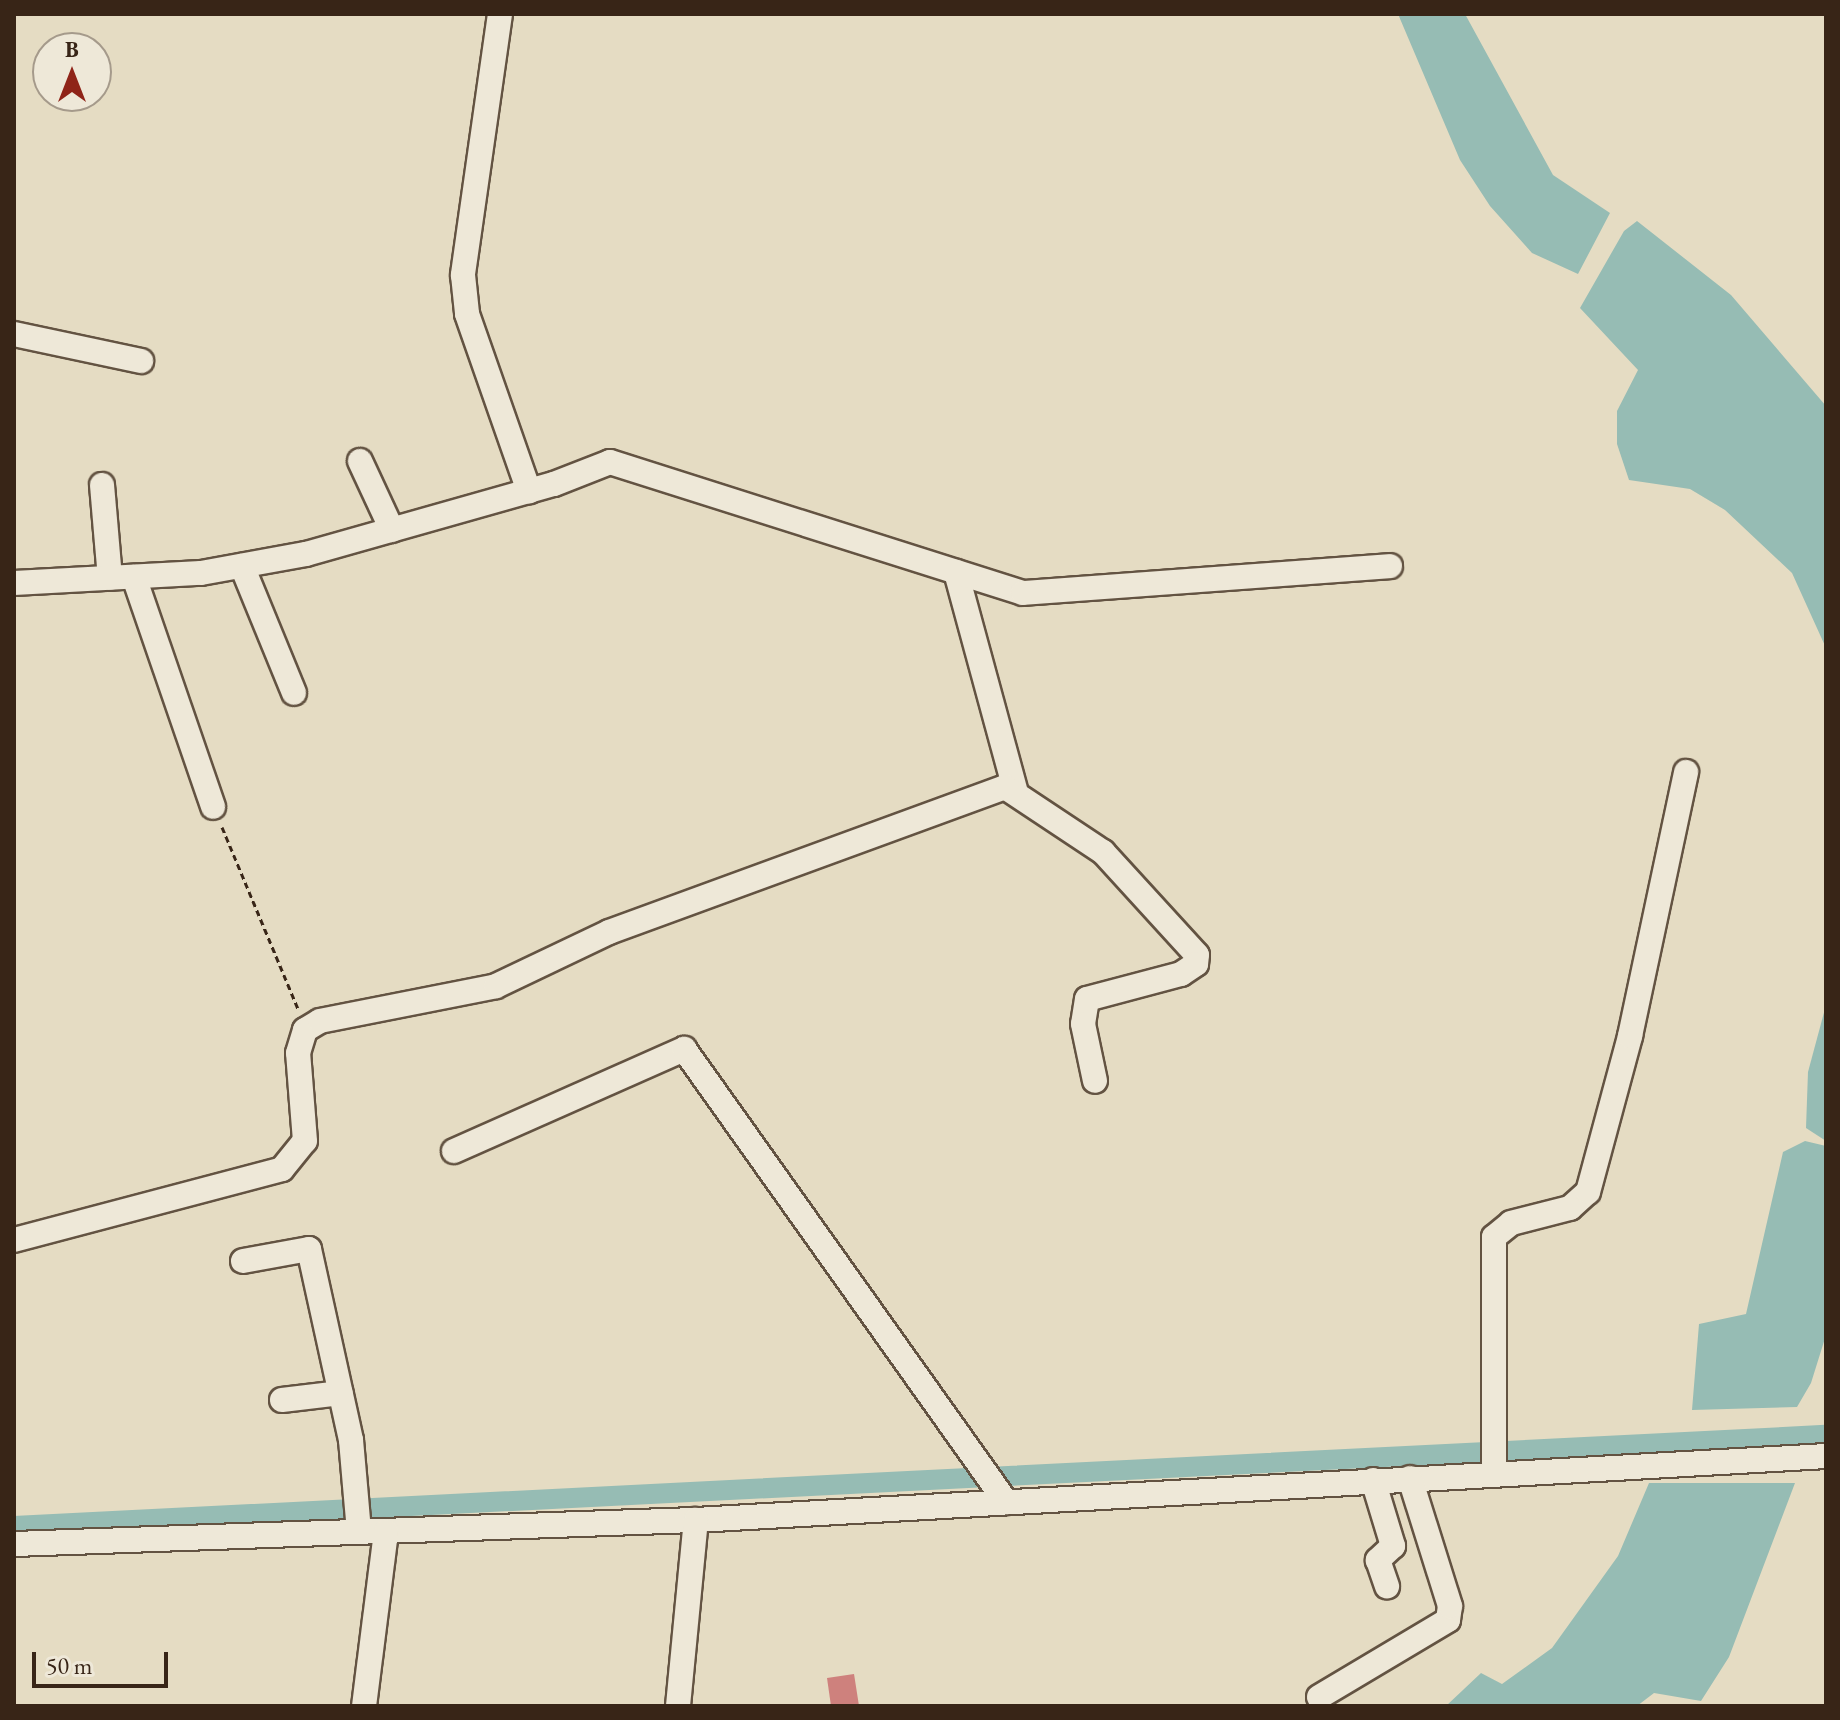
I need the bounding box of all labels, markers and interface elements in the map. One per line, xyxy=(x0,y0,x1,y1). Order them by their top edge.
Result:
north arrow xyxy=(32,32,112,112)
text: B xyxy=(65,35,79,64)
scale bar xyxy=(36,1636,172,1686)
text: 50 m xyxy=(46,1650,93,1681)

